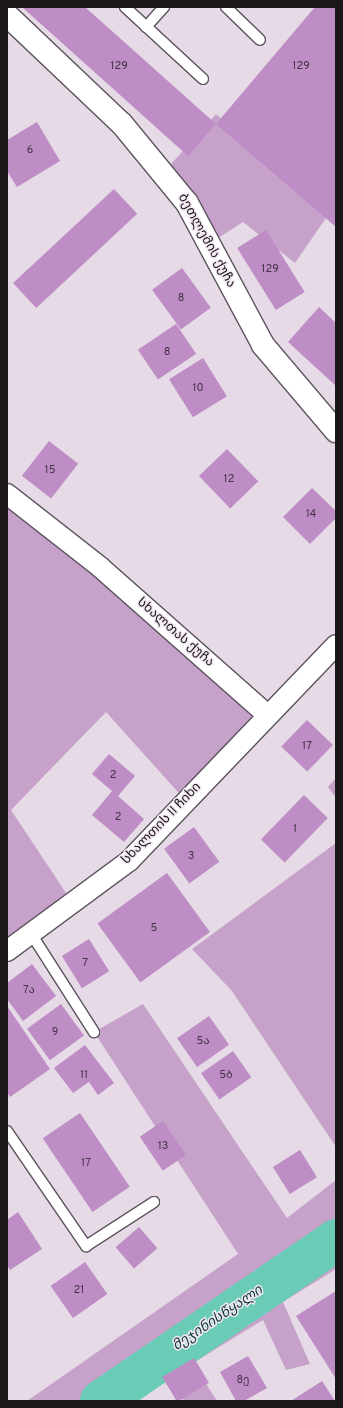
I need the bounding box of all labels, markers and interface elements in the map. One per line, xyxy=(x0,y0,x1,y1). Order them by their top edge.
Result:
house number: 129 xyxy=(110,59,128,73)
house number: 129 xyxy=(292,59,310,73)
house number: 6 xyxy=(27,143,33,157)
street label: ბეთლემის ქუჩა xyxy=(174,191,238,291)
house number: 129 xyxy=(261,262,279,276)
house number: 8 xyxy=(178,291,184,305)
house number: 8 xyxy=(164,345,170,359)
house number: 10 xyxy=(192,381,204,395)
house number: 15 xyxy=(45,463,55,477)
house number: 12 xyxy=(224,472,234,486)
house number: 14 xyxy=(306,507,316,521)
street label: სხალთას ქუჩა xyxy=(133,595,217,671)
house number: 17 xyxy=(302,739,312,753)
house number: 2 xyxy=(110,768,116,782)
street label: სხალთის II ჩიხი xyxy=(119,780,205,868)
house number: 2 xyxy=(115,810,121,824)
house number: 1 xyxy=(293,822,297,836)
house number: 3 xyxy=(188,849,194,863)
house number: 5 xyxy=(151,921,157,935)
house number: 7 xyxy=(82,956,88,970)
house number: 7ა xyxy=(23,983,35,997)
house number: 9 xyxy=(52,1025,58,1039)
house number: 5ა xyxy=(197,1034,209,1048)
house number: 11 xyxy=(80,1068,88,1082)
house number: 5ბ xyxy=(219,1068,233,1082)
house number: 13 xyxy=(158,1139,168,1153)
house number: 17 xyxy=(81,1156,91,1170)
house number: 21 xyxy=(74,1283,84,1297)
water label: მეჯინისწყალი xyxy=(170,1283,266,1355)
house number: 8ე xyxy=(236,1373,250,1387)

